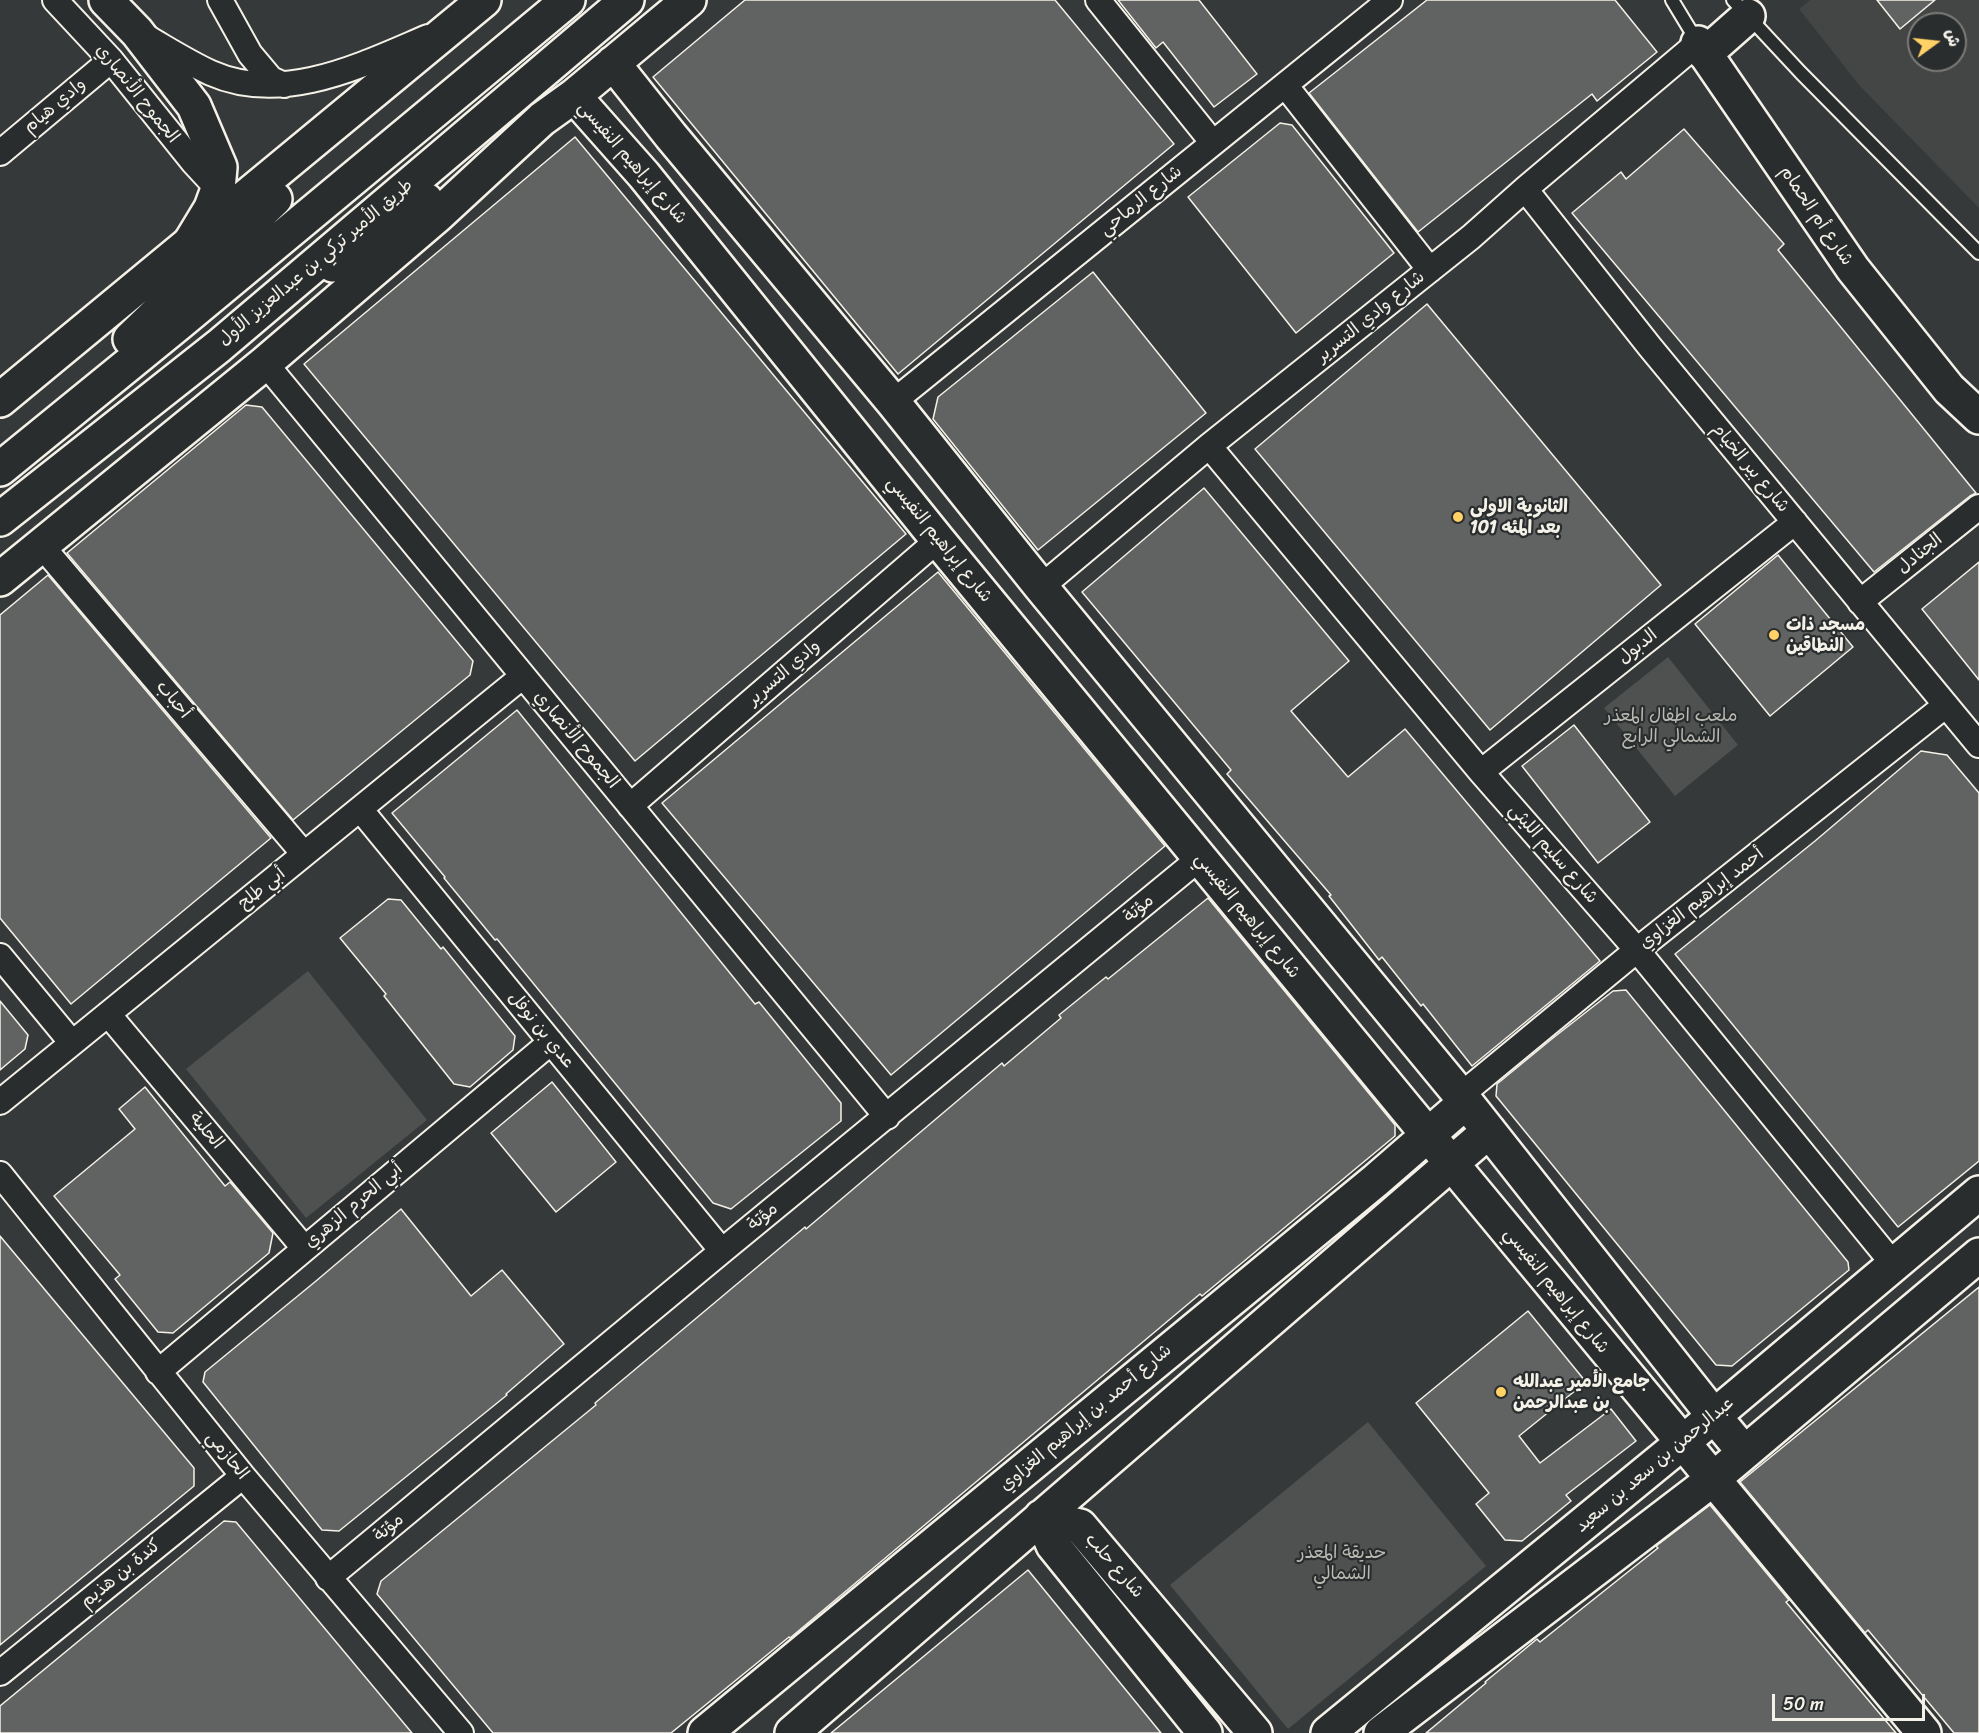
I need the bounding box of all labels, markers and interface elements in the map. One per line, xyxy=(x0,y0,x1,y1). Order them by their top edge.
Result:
north arrow xyxy=(1907,12,1967,72)
text: ش xyxy=(1937,25,1969,50)
street label: الجموح الأنصاري xyxy=(90,40,184,148)
street label: وادي هيام xyxy=(19,74,91,138)
street label: شارع إبراهيم النفيسي xyxy=(573,97,691,229)
street label: شارع الرماحي xyxy=(1095,161,1187,241)
street label: شارع أم الحمام xyxy=(1775,162,1857,270)
street label: طريق الأمير تركي بن عبدالعزيز الأول xyxy=(214,175,418,351)
street label: شارع وادي التسرير xyxy=(1312,267,1430,367)
street label: شارع بير الخيام xyxy=(1706,419,1794,517)
street label: شارع إبراهيم النفيسي xyxy=(882,473,996,607)
place label: الثانوية الاولى بعد المئه 101 xyxy=(1470,496,1568,538)
marker: الثانوية الاولى بعد المئه 101 xyxy=(1451,510,1465,524)
street label: الجنادل xyxy=(1893,529,1947,579)
place label: مسجد ذات النطاقين xyxy=(1786,614,1865,656)
street label: الدبول xyxy=(1614,624,1662,670)
marker: مسجد ذات النطاقين xyxy=(1767,628,1781,642)
street label: وادي التسرير xyxy=(743,635,825,711)
street label: أحباب xyxy=(151,677,195,723)
street label: الجموح الأنصاري xyxy=(529,687,623,793)
park label: ملعب اطفال المعذر الشمالي الرابع xyxy=(1605,705,1737,748)
street label: شارع سليم الليثي xyxy=(1504,800,1602,908)
street label: أحمد إبراهيم الغزاوي xyxy=(1635,844,1769,954)
street label: شارع إبراهيم النفيسي xyxy=(1190,849,1304,983)
street label: أبي طلح xyxy=(234,863,290,915)
street label: مؤتة xyxy=(1119,890,1159,928)
street label: عدي بن نوفل xyxy=(503,987,579,1073)
street label: الحلية xyxy=(184,1108,228,1154)
street label: أبي الحرم الزهري xyxy=(300,1159,408,1253)
street label: مؤتة xyxy=(743,1198,783,1236)
street label: شارع إبراهيم النفيسي xyxy=(1499,1224,1613,1358)
street label: شارع أحمد بن إبراهيم الغزاوي xyxy=(996,1340,1176,1496)
place label: جامع الأمير عبدالله بن عبدالرحمن xyxy=(1513,1371,1650,1414)
marker: جامع الأمير عبدالله بن عبدالرحمن xyxy=(1494,1385,1508,1399)
street label: عبدالرحمن بن سعد بن سعيد xyxy=(1571,1392,1739,1538)
street label: الحازمي xyxy=(201,1427,253,1485)
street label: مؤتة xyxy=(369,1509,409,1547)
street label: شارع حلب xyxy=(1080,1529,1148,1603)
street label: كندة بن هذيم xyxy=(76,1535,166,1613)
park label: حديقة المعذر الشمالي xyxy=(1298,1542,1386,1584)
scale bar xyxy=(1775,1682,1928,1720)
text: 50 m xyxy=(1783,1688,1824,1720)

